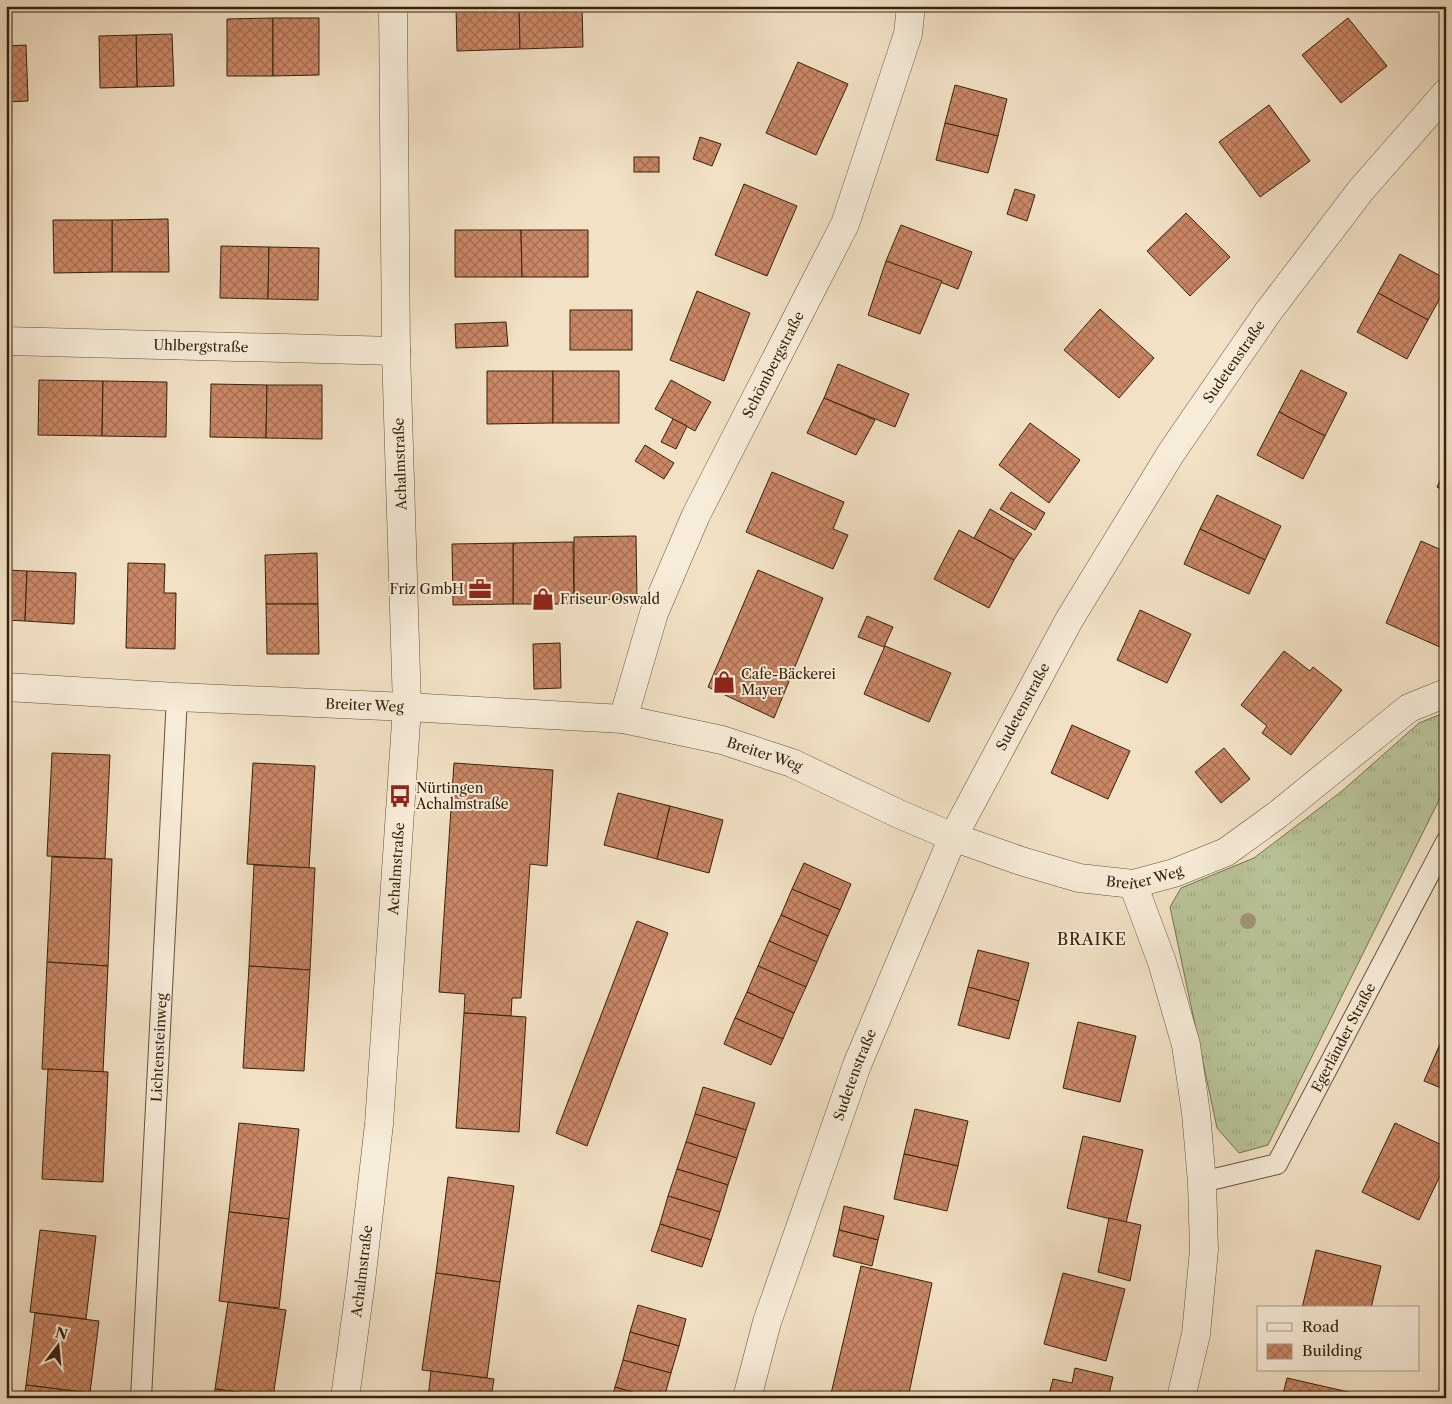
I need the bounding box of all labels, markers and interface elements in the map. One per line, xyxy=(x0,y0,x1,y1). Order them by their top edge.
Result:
street label: Schömbergstraße xyxy=(738,308,808,421)
street label: Sudetenstraße xyxy=(1199,316,1269,407)
street label: Uhlbergstraße xyxy=(153,336,249,356)
street label: Achalmstraße xyxy=(389,417,411,512)
office icon: Friz GmbH xyxy=(467,576,493,602)
place label: Friz GmbH xyxy=(389,580,464,598)
shop icon: Friseur Oswald xyxy=(530,586,556,612)
place label: Friseur Oswald xyxy=(560,590,661,608)
street label: Sudetenstraße xyxy=(992,660,1053,754)
place label: Cafe-Bäckerei Mayer xyxy=(741,665,836,699)
shop icon: Cafe-Bäckerei Mayer xyxy=(711,669,737,695)
street label: Breiter Weg xyxy=(325,694,405,716)
street label: Breiter Weg xyxy=(725,733,806,776)
place label: Nürtingen Achalmstraße xyxy=(415,779,509,813)
bus stop icon: Nürtingen Achalmstraße xyxy=(387,783,413,809)
street label: Achalmstraße xyxy=(384,822,408,917)
street label: Breiter Weg xyxy=(1105,861,1186,893)
district label: BRAIKE xyxy=(1057,929,1127,949)
street label: Egerländer Straße xyxy=(1307,980,1380,1095)
street label: Lichtensteinweg xyxy=(147,992,171,1102)
street label: Sudetenstraße xyxy=(829,1026,880,1123)
street label: Achalmstraße xyxy=(347,1224,376,1319)
legend xyxy=(1257,1306,1420,1372)
text: Road xyxy=(1302,1317,1339,1336)
north arrow xyxy=(32,1322,82,1372)
text: N xyxy=(53,1323,70,1344)
text: Building xyxy=(1302,1341,1362,1360)

